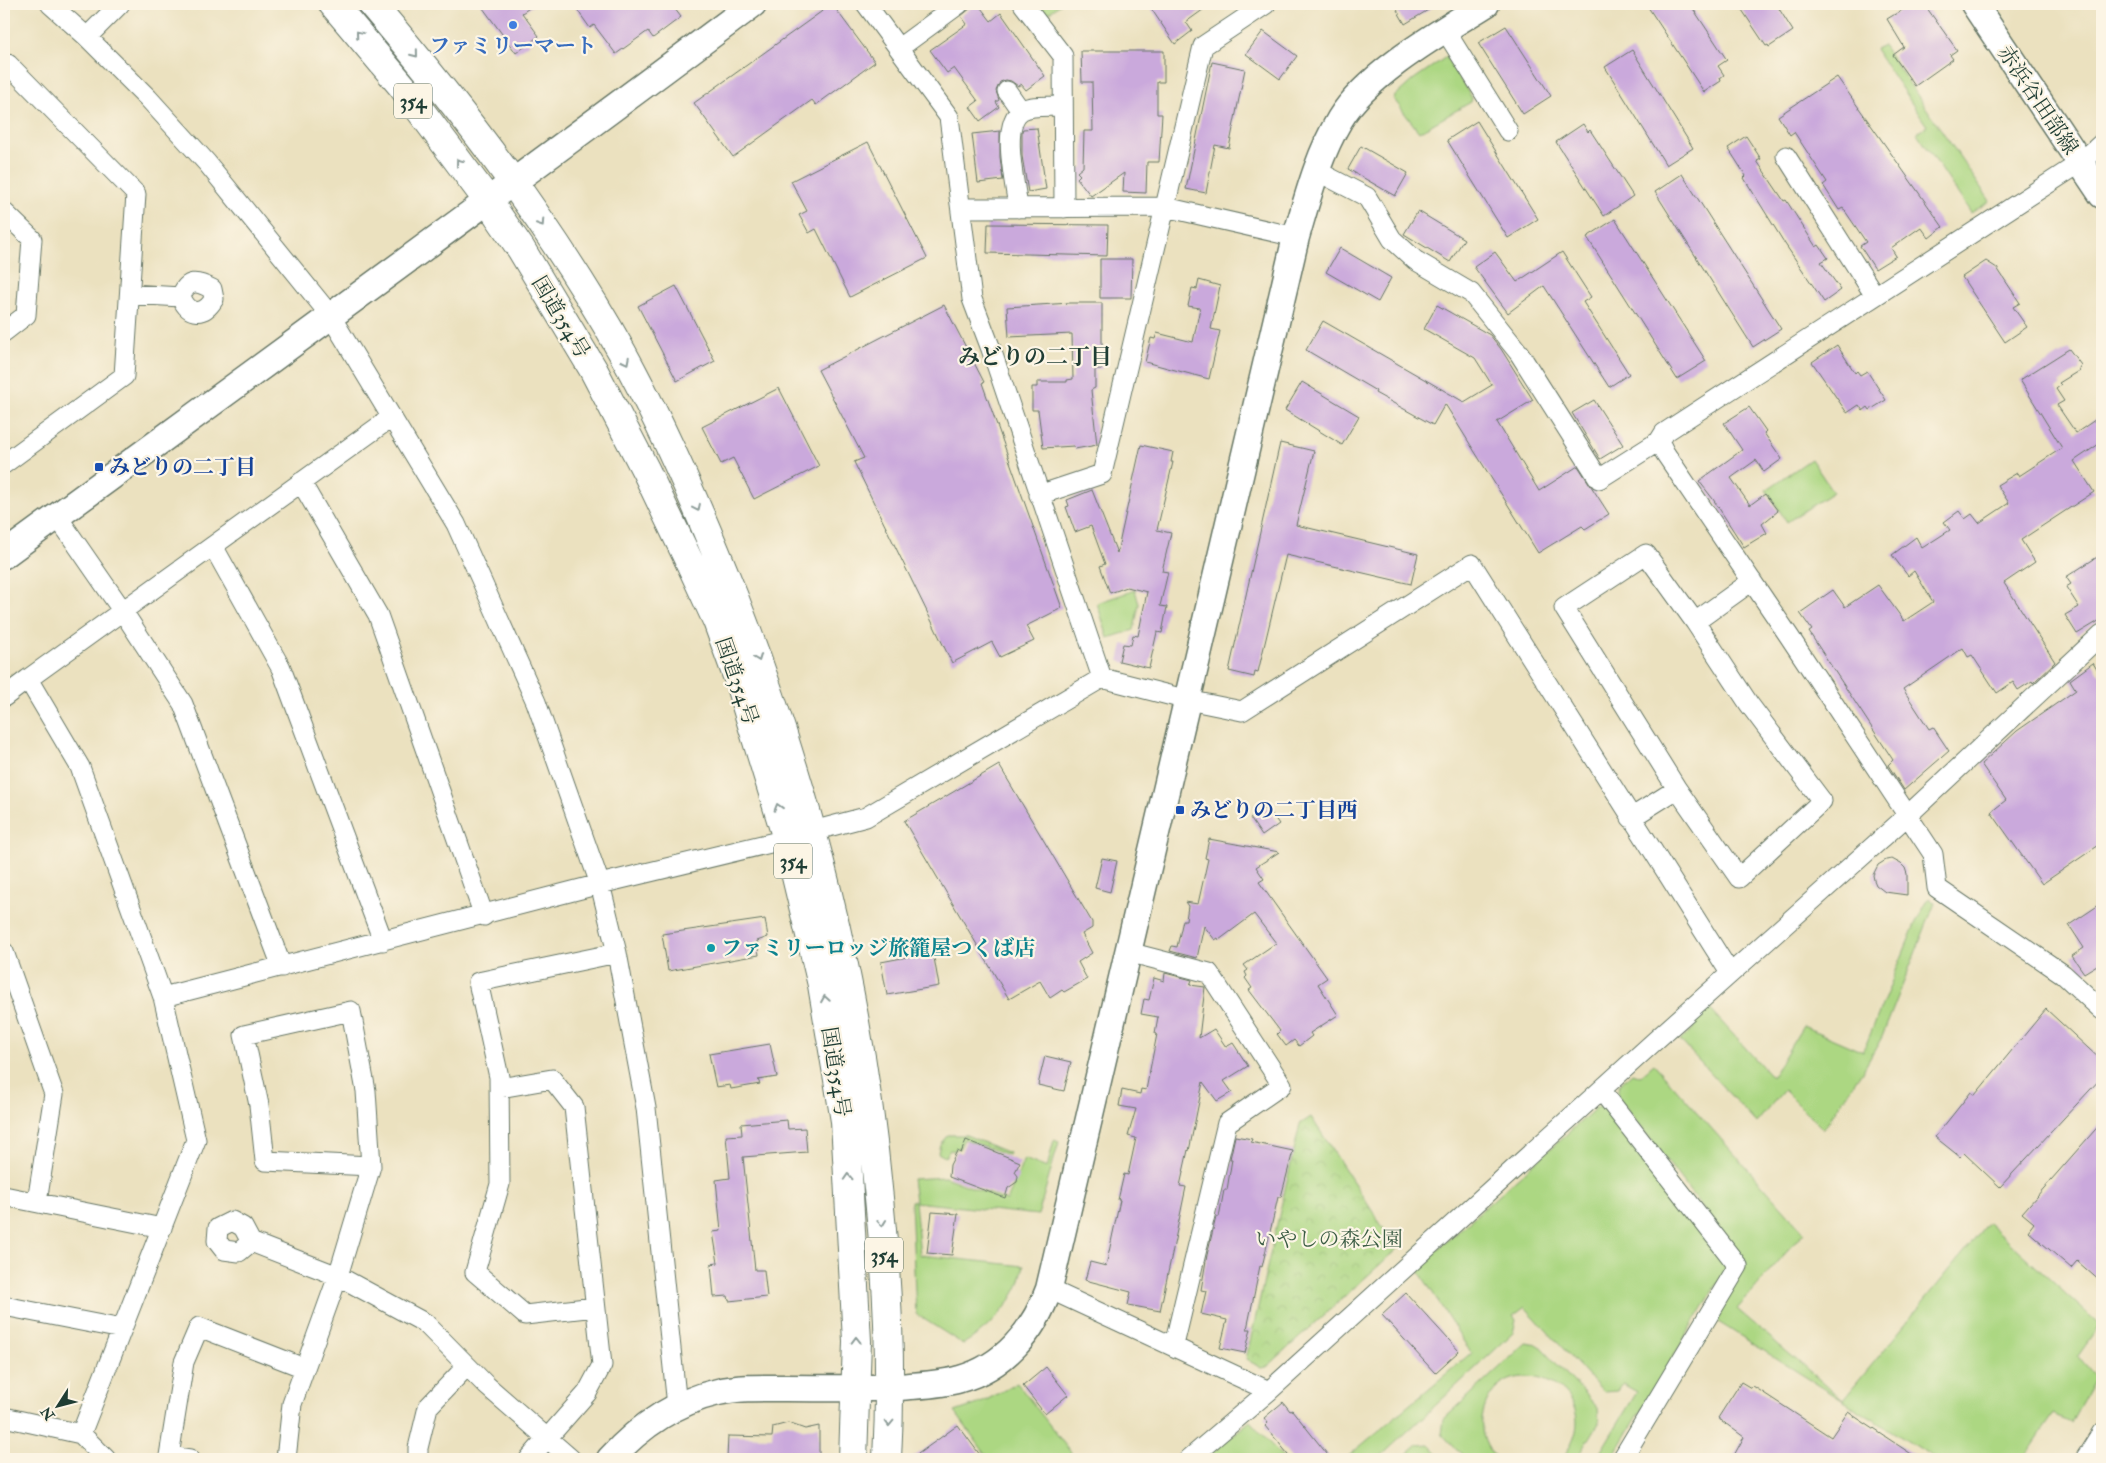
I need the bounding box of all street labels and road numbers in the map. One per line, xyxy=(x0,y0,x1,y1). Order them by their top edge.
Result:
street label: 赤浜谷田部線 xyxy=(1991,41,2084,160)
road number: 354 xyxy=(394,84,432,118)
street label: 国道354号 xyxy=(526,271,596,363)
street label: 国道354号 xyxy=(709,634,764,729)
road number: 354 xyxy=(774,844,812,878)
street label: 国道354号 xyxy=(815,1025,856,1119)
road number: 354 xyxy=(865,1238,903,1272)

